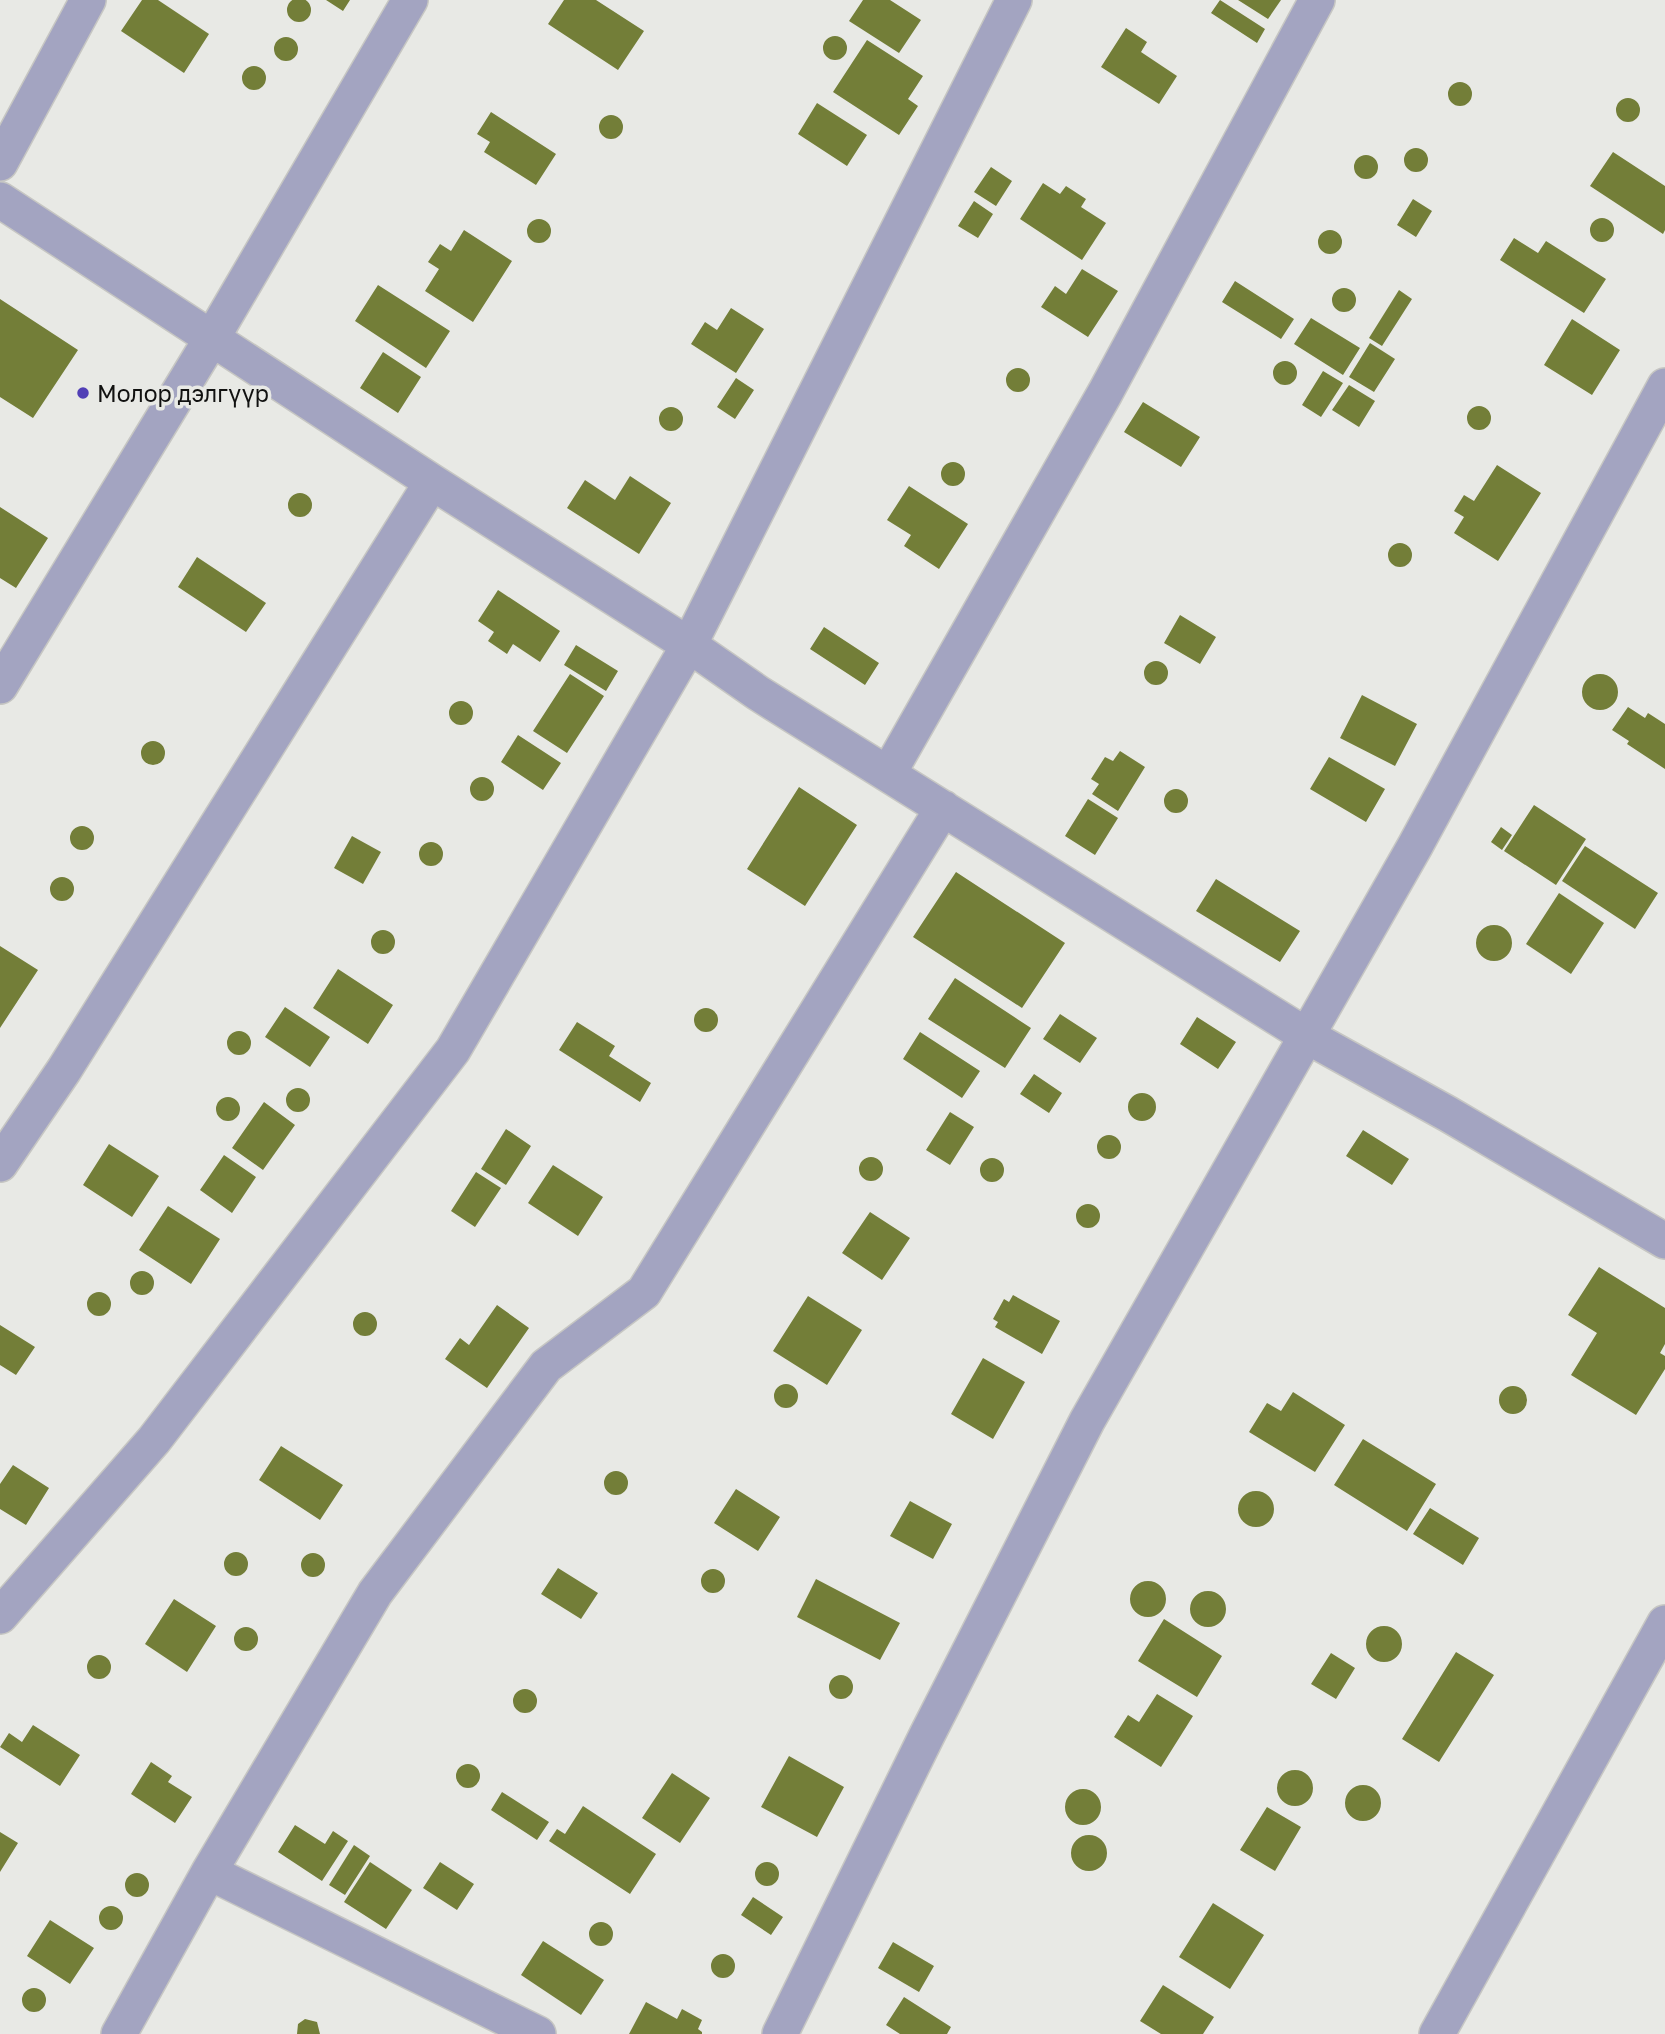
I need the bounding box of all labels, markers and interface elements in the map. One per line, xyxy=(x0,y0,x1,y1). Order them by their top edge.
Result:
place label: Молор дэлгүүр xyxy=(97,379,269,408)
marker: Молор дэлгүүр xyxy=(75,385,91,401)

